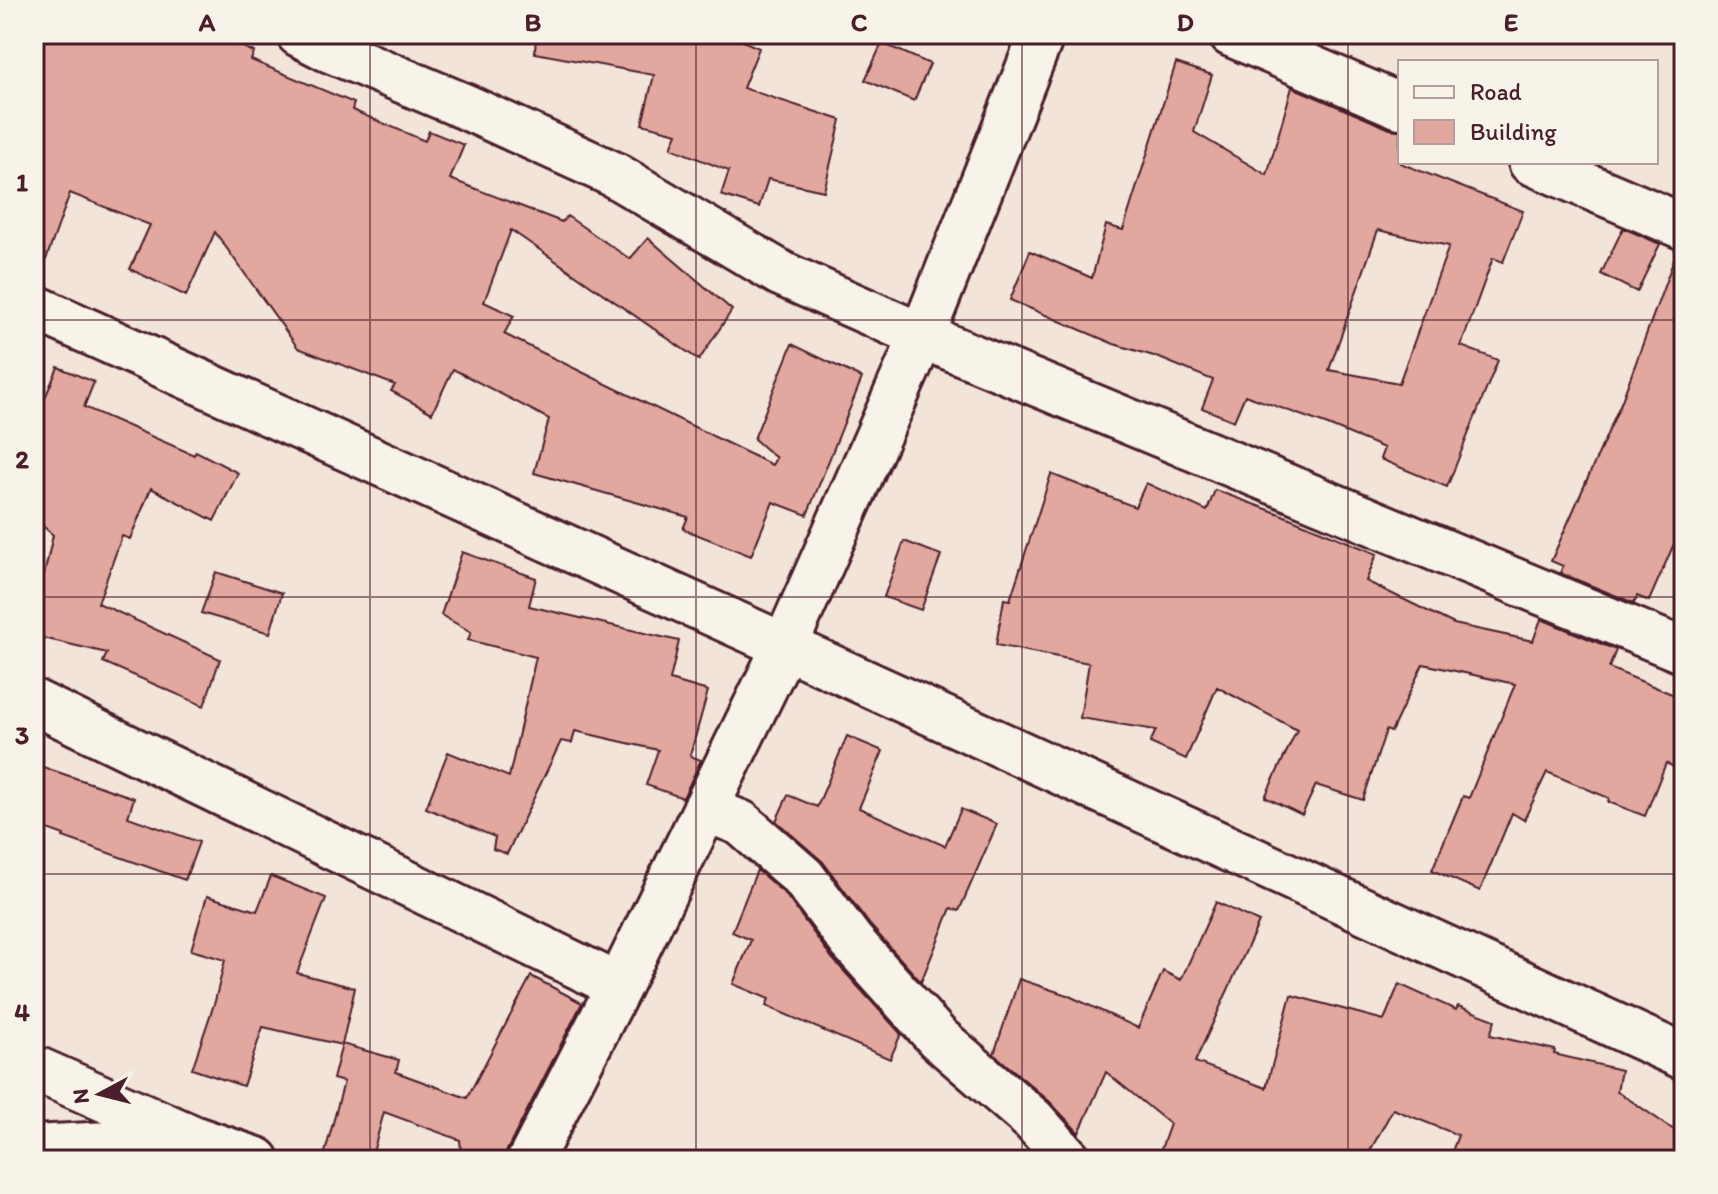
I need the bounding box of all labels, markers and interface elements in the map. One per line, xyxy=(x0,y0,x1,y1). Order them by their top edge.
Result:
text: A xyxy=(198,6,216,38)
text: B xyxy=(525,6,542,38)
text: C xyxy=(851,6,868,38)
text: D xyxy=(1176,6,1194,38)
text: E xyxy=(1504,6,1518,38)
legend xyxy=(1398,60,1658,164)
text: Road xyxy=(1470,77,1522,106)
text: Building xyxy=(1470,117,1557,146)
text: 1 xyxy=(16,166,28,198)
text: 2 xyxy=(15,443,29,475)
text: 3 xyxy=(15,719,29,751)
text: 4 xyxy=(14,996,30,1028)
north arrow xyxy=(60,1054,140,1134)
text: N xyxy=(66,1087,95,1105)

